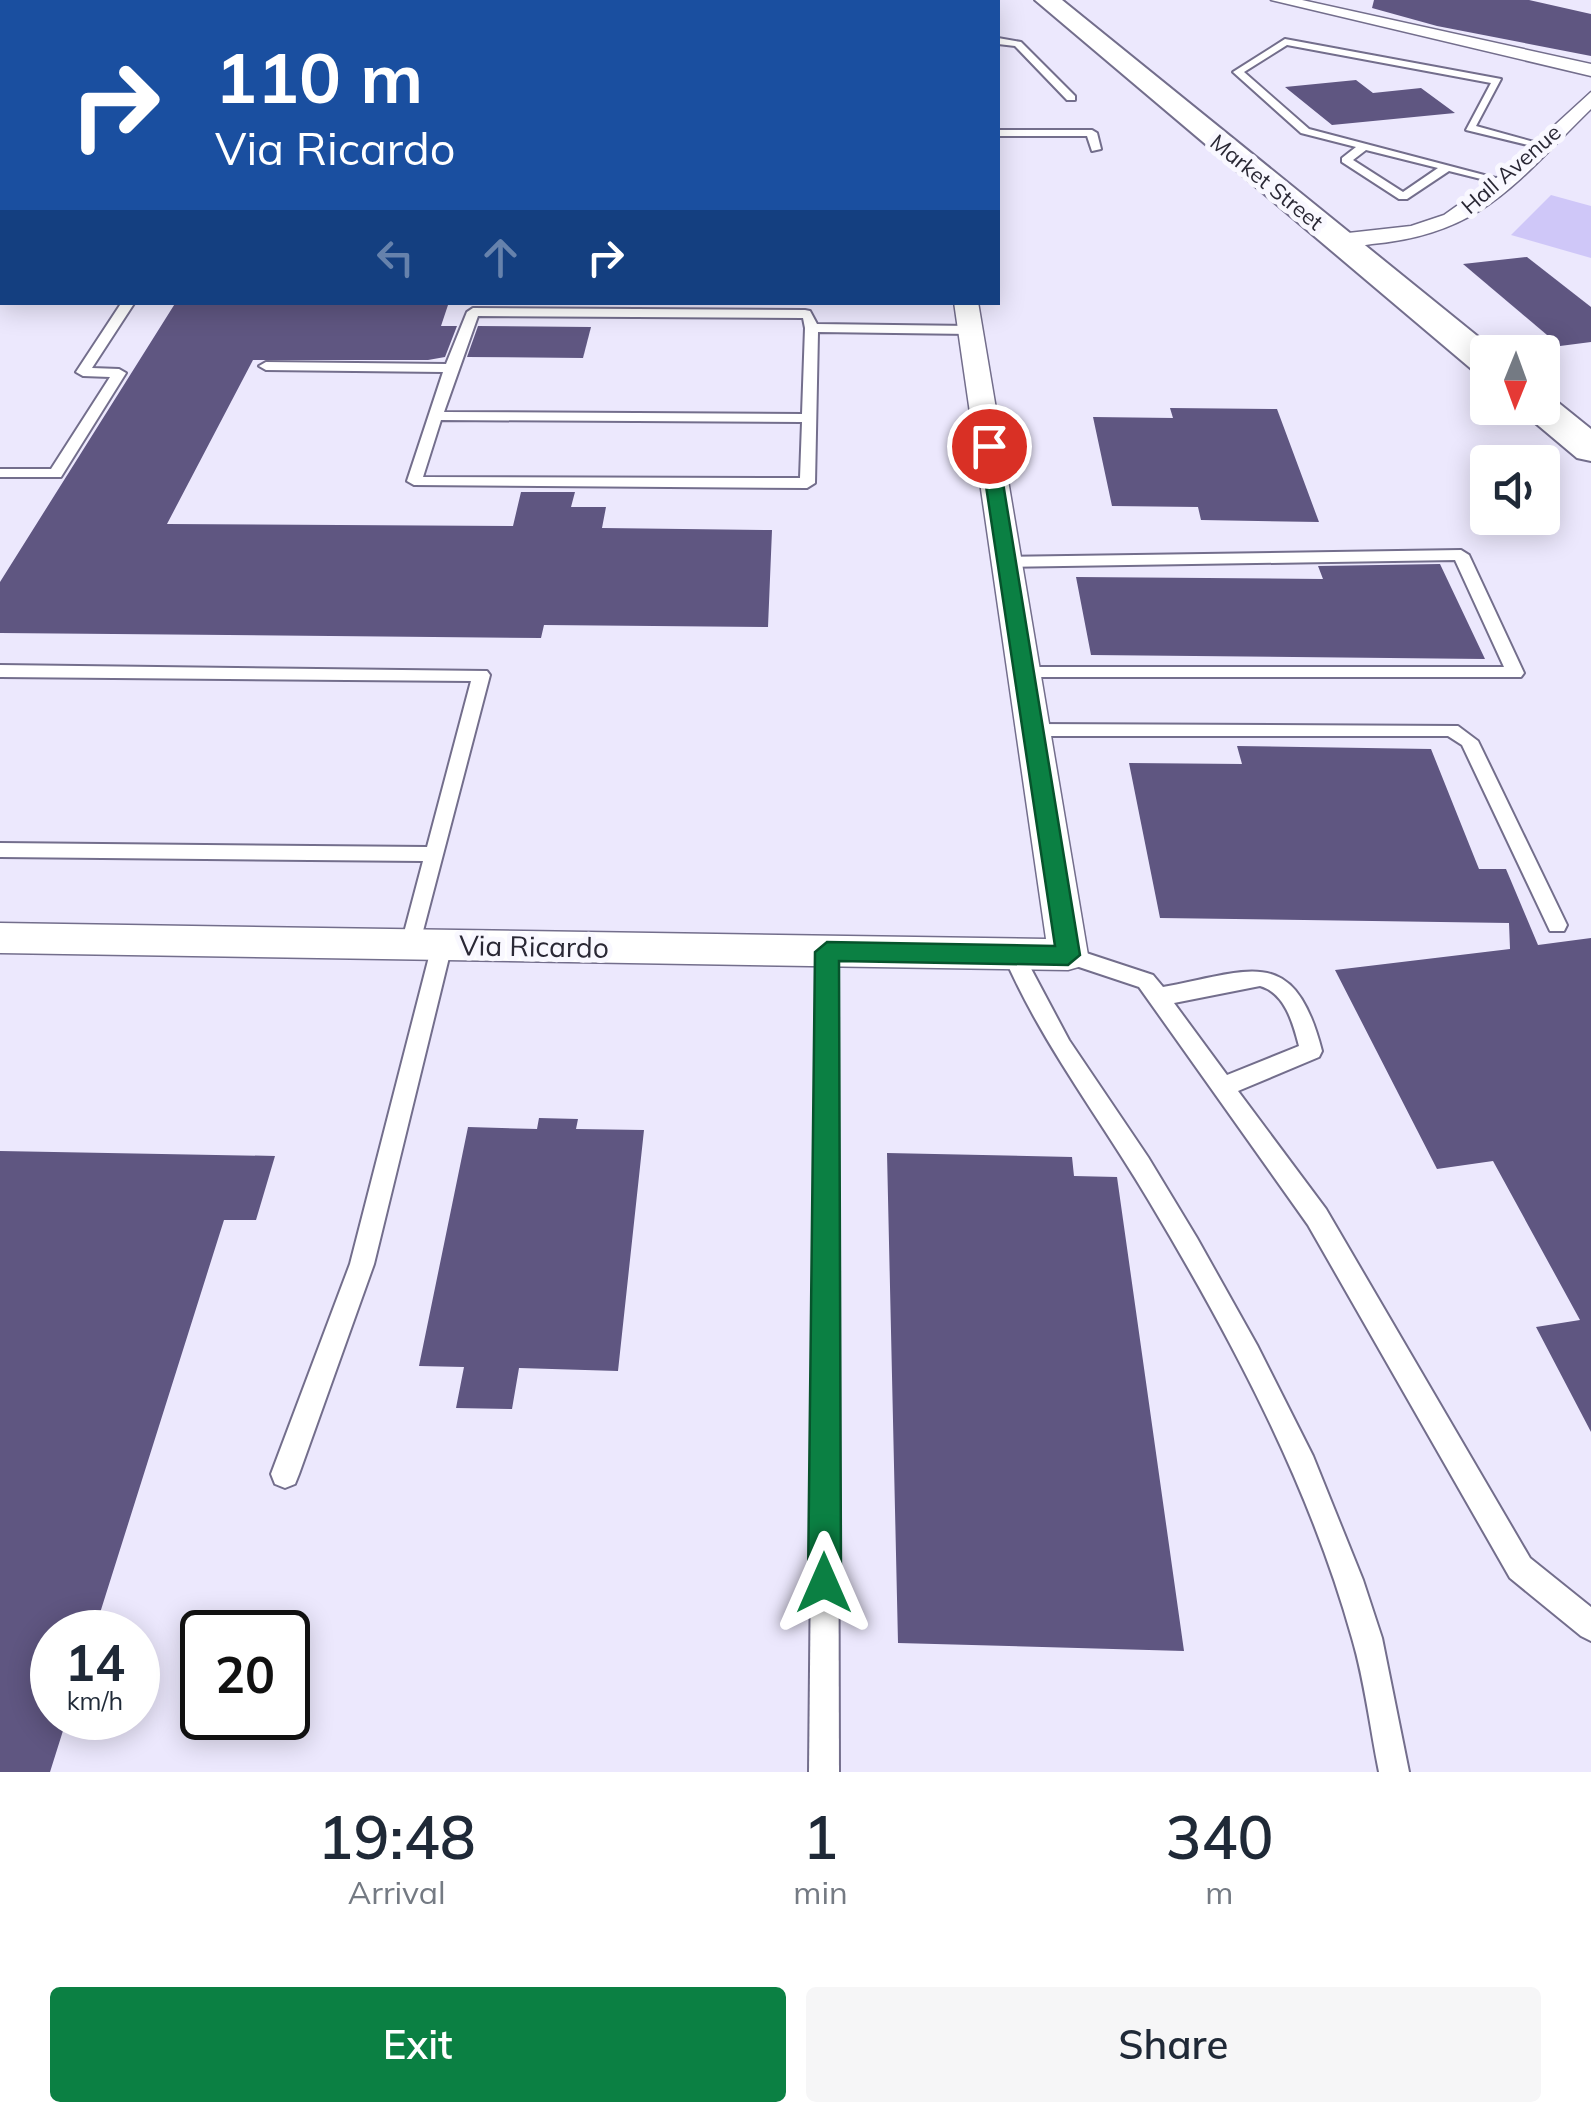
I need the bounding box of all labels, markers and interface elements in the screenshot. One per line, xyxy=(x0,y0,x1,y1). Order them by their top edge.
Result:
text: 110 m xyxy=(215,33,423,121)
icon: right xyxy=(50,40,180,170)
street label: Hall Avenue xyxy=(1455,118,1567,220)
text: Via Ricardo xyxy=(215,120,456,176)
street label: Market Street xyxy=(1205,128,1329,236)
icon: left xyxy=(368,230,423,285)
icon: ahead xyxy=(473,230,528,285)
icon: right xyxy=(578,230,633,285)
north arrow xyxy=(1470,335,1560,425)
map controls xyxy=(1470,335,1560,535)
pin xyxy=(947,404,1032,489)
icon: arrive xyxy=(962,419,1017,474)
button: sound xyxy=(1470,445,1560,535)
street label: Via Ricardo xyxy=(459,927,609,965)
position arrow xyxy=(772,1531,876,1635)
speed limit sign: 20 xyxy=(180,1610,310,1740)
text: 14 xyxy=(65,1631,125,1694)
text: km/h xyxy=(67,1685,123,1716)
text: 19:48 xyxy=(318,1799,476,1874)
text: 1 xyxy=(803,1799,839,1874)
text: 340 xyxy=(1165,1799,1273,1874)
text: Arrival xyxy=(348,1872,446,1912)
text: min xyxy=(793,1872,848,1912)
text: m xyxy=(1205,1872,1233,1912)
button: Exit xyxy=(50,1987,786,2102)
button: Share xyxy=(806,1987,1541,2102)

